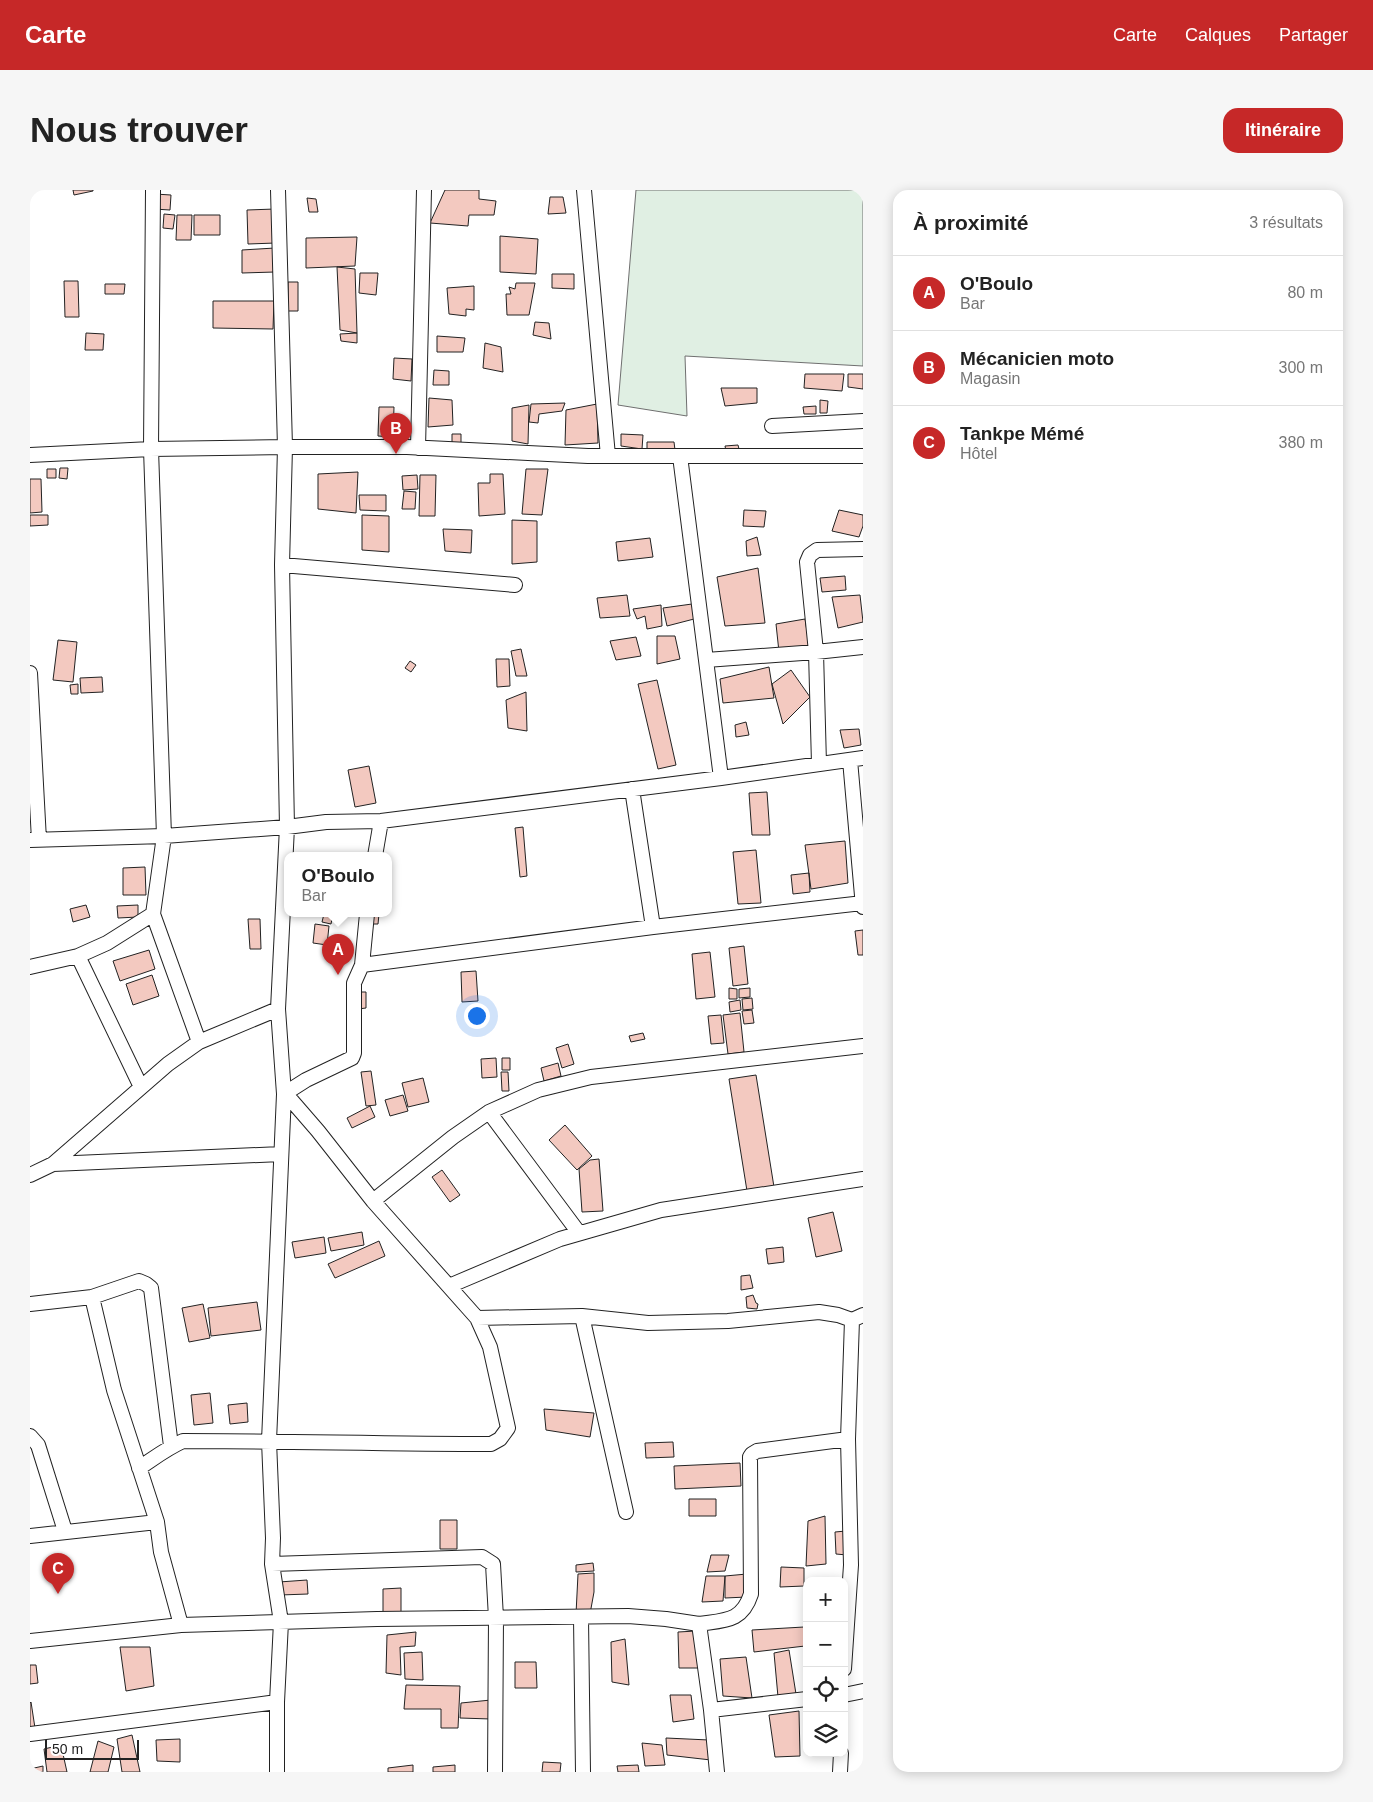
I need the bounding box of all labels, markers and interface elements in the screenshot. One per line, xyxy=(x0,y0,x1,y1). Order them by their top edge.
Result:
text: Carte xyxy=(25,21,86,48)
text: Carte xyxy=(1113,25,1157,45)
text: Calques xyxy=(1185,25,1251,45)
text: Partager xyxy=(1279,25,1348,45)
button: Itinéraire xyxy=(1223,108,1343,153)
text: Nous trouver xyxy=(30,110,248,149)
text: À proximité xyxy=(913,211,1029,234)
text: 3 résultats xyxy=(1249,214,1323,231)
text: O'Boulo xyxy=(960,273,1033,294)
text: A xyxy=(923,284,935,301)
text: 80 m xyxy=(1287,284,1323,301)
text: Bar xyxy=(960,295,985,312)
text: Mécanicien moto xyxy=(960,348,1114,369)
text: B xyxy=(923,359,935,376)
text: 300 m xyxy=(1279,359,1323,376)
text: Magasin xyxy=(960,370,1020,387)
pin: B xyxy=(380,413,412,454)
text: Tankpe Mémé xyxy=(960,423,1084,444)
text: C xyxy=(923,434,935,451)
text: 380 m xyxy=(1279,434,1323,451)
text: Hôtel xyxy=(960,445,997,462)
popup xyxy=(284,852,392,917)
text: O'Boulo xyxy=(301,865,375,886)
text: Bar xyxy=(301,887,326,904)
pin: A xyxy=(322,934,354,975)
your location xyxy=(464,1003,490,1029)
pin: C xyxy=(42,1553,74,1594)
map controls xyxy=(803,1577,848,1757)
button: + xyxy=(803,1577,848,1622)
button: − xyxy=(803,1622,848,1667)
button: locate xyxy=(803,1667,848,1712)
button: layers xyxy=(803,1712,848,1757)
scale bar xyxy=(45,1737,139,1760)
text: 50 m xyxy=(52,1741,83,1757)

